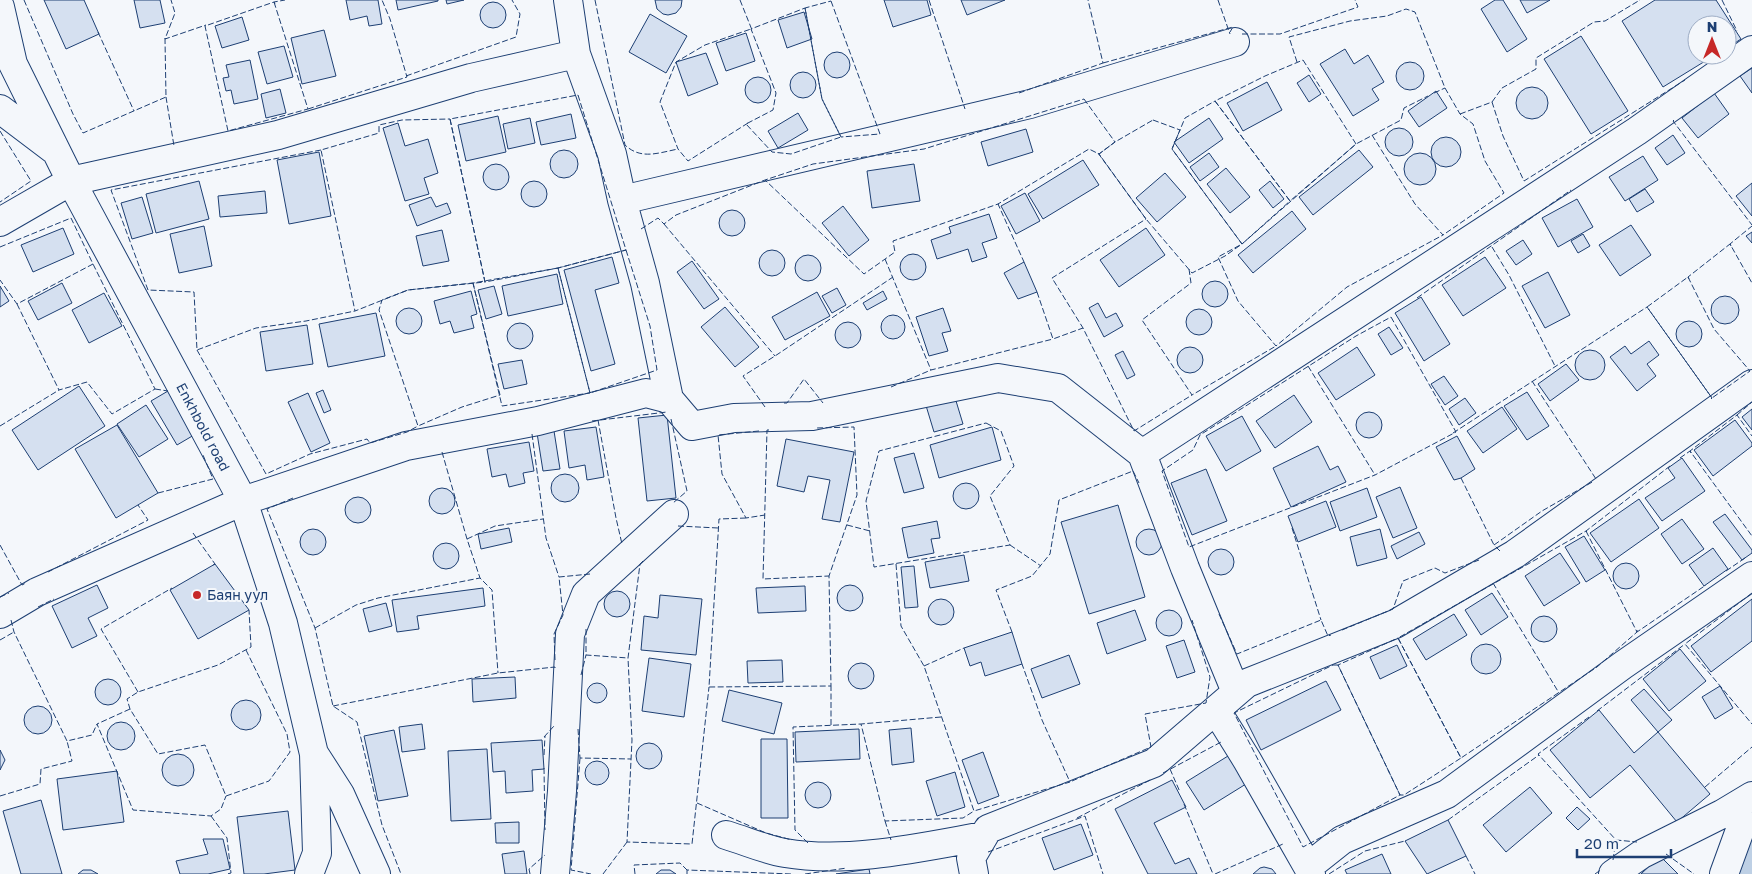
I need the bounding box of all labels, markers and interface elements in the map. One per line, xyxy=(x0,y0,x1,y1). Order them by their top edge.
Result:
north arrow xyxy=(1687,15,1737,65)
text: N xyxy=(1707,18,1717,35)
street label: Enkhbold road xyxy=(173,380,234,474)
place label: Баян уул xyxy=(207,586,268,603)
marker: Баян уул xyxy=(191,589,203,601)
scale bar xyxy=(1577,826,1671,858)
text: 20 m xyxy=(1584,834,1619,852)

